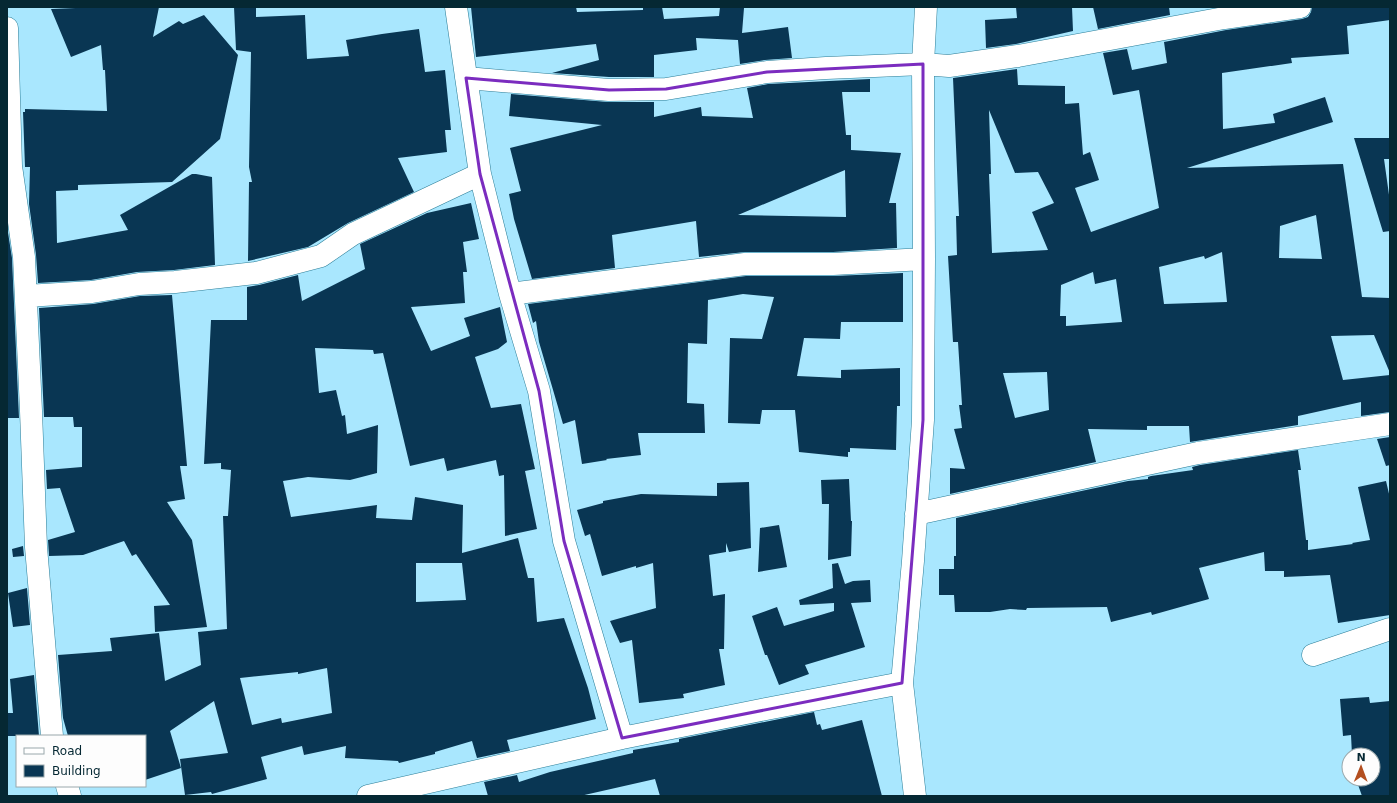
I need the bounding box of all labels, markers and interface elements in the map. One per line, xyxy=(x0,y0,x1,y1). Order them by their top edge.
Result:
legend xyxy=(16,735,146,787)
text: Road xyxy=(52,744,82,758)
north arrow xyxy=(1341,747,1381,787)
text: N xyxy=(1356,751,1366,764)
text: Building xyxy=(52,764,101,778)

